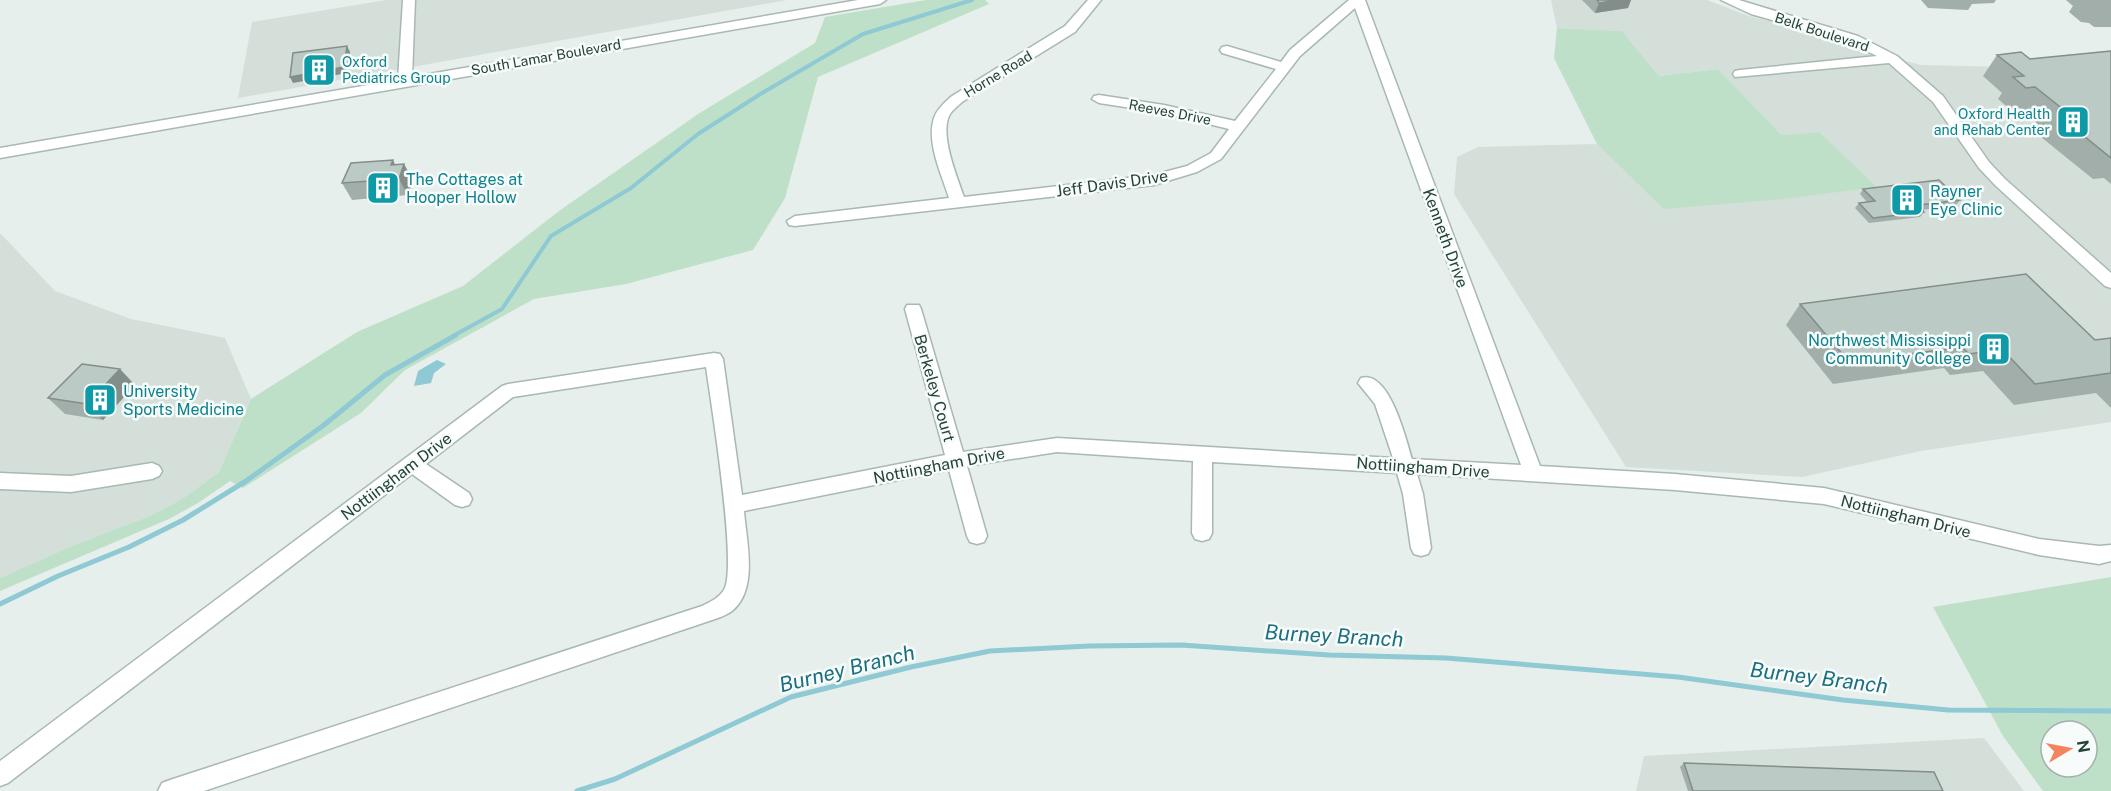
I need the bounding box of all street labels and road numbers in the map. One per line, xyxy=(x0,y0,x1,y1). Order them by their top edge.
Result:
street label: Belk Boulevard xyxy=(1773,9,1871,55)
street label: South Lamar Boulevard xyxy=(470,36,622,78)
street label: Horne Road xyxy=(961,47,1035,101)
street label: Reeves Drive xyxy=(1127,96,1213,128)
street label: Jeff Davis Drive xyxy=(1055,166,1169,201)
street label: Kenneth Drive xyxy=(1419,186,1472,290)
street label: Berkeley Court xyxy=(910,332,959,444)
street label: Nottiingham Drive xyxy=(337,429,455,524)
street label: Nottiingham Drive xyxy=(872,443,1007,488)
street label: Nottiingham Drive xyxy=(1356,453,1490,482)
street label: Nottiingham Drive xyxy=(1839,491,1973,542)

